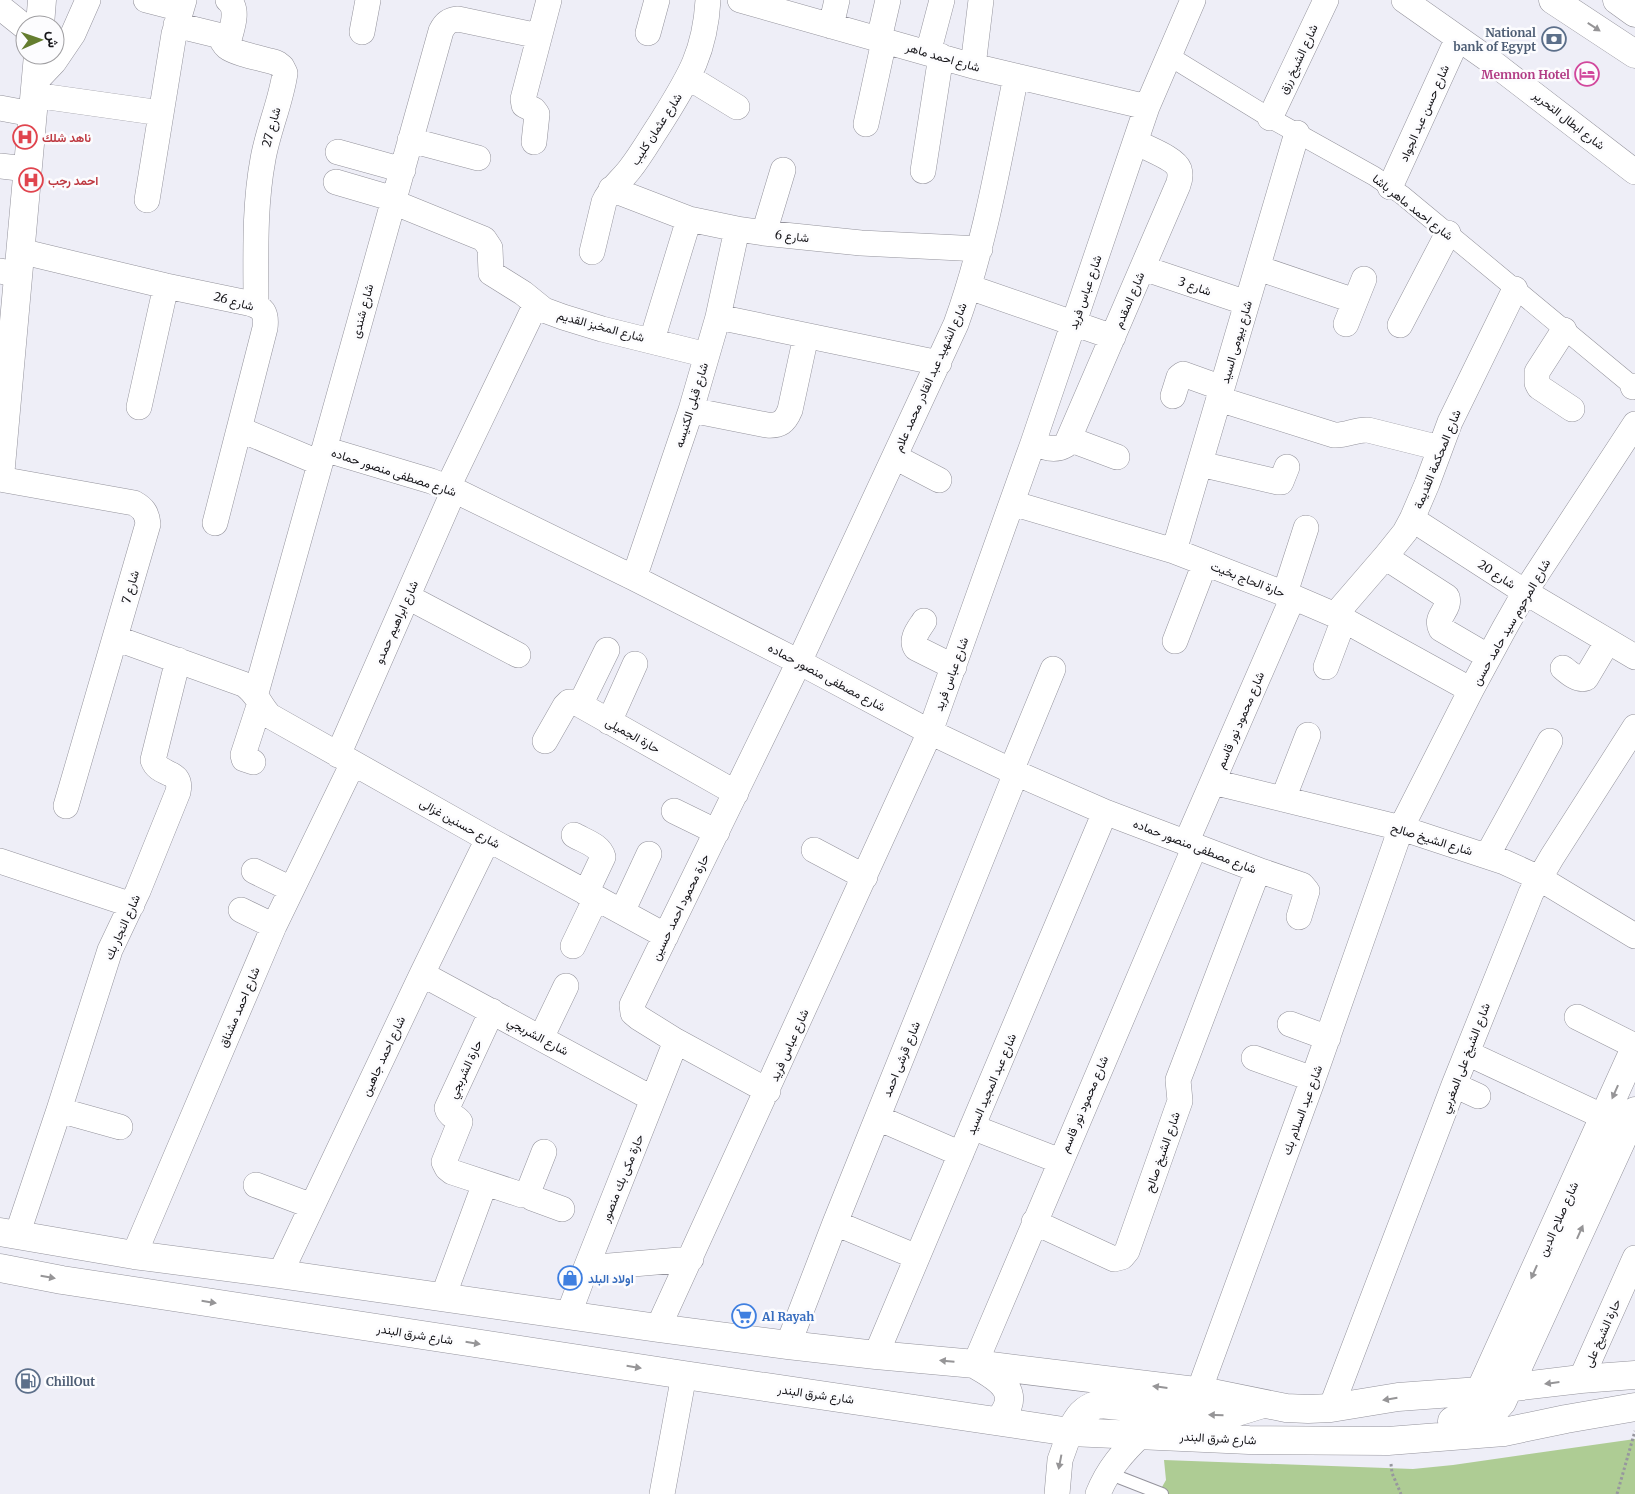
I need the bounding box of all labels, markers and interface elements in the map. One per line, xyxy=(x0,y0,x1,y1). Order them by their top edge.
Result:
north arrow xyxy=(15,15,65,65)
street label: شارع الشيخ رزق xyxy=(1275,22,1323,97)
one-way arrow xyxy=(1587,22,1600,32)
place label: National bank of Egypt xyxy=(1453,25,1536,54)
bank icon: National bank of Egypt xyxy=(1541,26,1567,52)
text: ش xyxy=(44,31,62,48)
street label: شارع احمد ماهر xyxy=(903,39,982,77)
hotel icon: Memnon Hotel xyxy=(1574,61,1600,87)
street label: شارع حسن عبد الجواد xyxy=(1396,62,1454,165)
place label: Memnon Hotel xyxy=(1481,67,1570,82)
street label: شارع ابطال التحرير xyxy=(1528,87,1608,154)
street label: شارع عثمان كليب xyxy=(627,90,687,169)
street label: شارع 27 xyxy=(259,105,285,149)
hospital icon: ناهد شلك xyxy=(12,124,38,150)
place label: ناهد شلك xyxy=(42,130,92,145)
hospital icon: احمد رجب xyxy=(18,167,44,193)
street label: شارع احمد ماهر باشا xyxy=(1368,171,1456,245)
place label: احمد رجب xyxy=(48,173,98,189)
street label: شارع 6 xyxy=(774,227,810,247)
street label: شارع عباس فريد xyxy=(1065,253,1107,332)
street label: شارع المقدم xyxy=(1110,270,1149,331)
street label: شارع 3 xyxy=(1176,273,1213,300)
street label: شارع شندى xyxy=(348,282,378,340)
street label: شارع 26 xyxy=(212,288,256,315)
street label: شارع بيومى السيد xyxy=(1217,299,1257,386)
street label: شارع الشهيد عبد القادر محمد علام xyxy=(890,300,972,455)
street label: شارع المخبز القديم xyxy=(555,307,646,347)
street label: شارع قبلى الكنيسه xyxy=(671,361,713,450)
street label: شارع المحكمة القديمة xyxy=(1410,407,1466,512)
street label: شارع مصطفى منصور حماده xyxy=(329,445,459,501)
street label: شارع المرحوم سيد حامد حسن xyxy=(1469,556,1555,689)
street label: شارع 20 xyxy=(1474,556,1519,593)
street label: حارة الحاج بخيت xyxy=(1208,558,1287,602)
street label: شارع 7 xyxy=(118,569,144,606)
street label: شارع ابراهيم حمدو xyxy=(371,578,423,667)
street label: شارع عباس فريد xyxy=(931,635,973,714)
street label: شارع مصطفى منصور حماده xyxy=(765,640,888,716)
street label: شارع محمود نور قاسم xyxy=(1213,669,1269,771)
street label: حارة الجميلى xyxy=(603,714,663,757)
street label: شارع حسنين غزالى xyxy=(416,795,503,853)
street label: شارع مصطفى منصور حماده xyxy=(1131,816,1259,878)
street label: شارع الشيخ صالح xyxy=(1389,819,1475,860)
street label: حارة محمود احمد حسين xyxy=(648,851,713,963)
street label: شارع النجار بك xyxy=(101,892,145,963)
street label: شارع احمد مشناق xyxy=(215,965,265,1050)
street label: شارع الشيخ على المغربي xyxy=(1437,1001,1496,1116)
street label: شارع عباس فريد xyxy=(766,1006,814,1084)
street label: شارع احمد جاهين xyxy=(358,1013,410,1099)
street label: شارع الشربجي xyxy=(503,1014,571,1061)
street label: شارع قرشى احمد xyxy=(879,1019,925,1100)
street label: شارع عبد المجيد السيد xyxy=(963,1031,1021,1138)
street label: حارة الشربجي xyxy=(445,1037,488,1102)
street label: شارع محمود نور قاسم xyxy=(1057,1053,1113,1155)
street label: شارع عبد السلام بك xyxy=(1279,1063,1327,1158)
one-way arrow xyxy=(1611,1085,1619,1099)
street label: شارع الشيخ صالح xyxy=(1141,1110,1185,1195)
street label: حارة مكى بك منصور xyxy=(597,1132,647,1225)
street label: شارع صلاح الدين xyxy=(1535,1179,1583,1260)
one-way arrow xyxy=(1577,1225,1585,1239)
shop icon: اولاد البلد xyxy=(557,1265,583,1291)
one-way arrow xyxy=(1529,1265,1537,1279)
place label: اولاد البلد xyxy=(588,1271,634,1287)
one-way arrow xyxy=(40,1273,56,1281)
street label: حارة الشيخ على xyxy=(1580,1297,1626,1370)
one-way arrow xyxy=(201,1298,217,1306)
supermarket icon: Al Rayah xyxy=(731,1303,757,1329)
place label: Al Rayah xyxy=(761,1309,814,1324)
street label: شارع شرق البندر xyxy=(375,1320,454,1349)
one-way arrow xyxy=(465,1339,481,1347)
one-way arrow xyxy=(938,1357,954,1365)
one-way arrow xyxy=(626,1364,642,1372)
fuel station icon: ChillOut xyxy=(15,1368,41,1394)
place label: ChillOut xyxy=(46,1374,95,1389)
one-way arrow xyxy=(1543,1379,1559,1387)
street label: شارع شرق البندر xyxy=(776,1381,855,1409)
one-way arrow xyxy=(1152,1383,1168,1391)
one-way arrow xyxy=(1382,1395,1398,1403)
one-way arrow xyxy=(1207,1411,1223,1419)
street label: شارع شرق البندر xyxy=(1178,1428,1257,1449)
one-way arrow xyxy=(1056,1455,1064,1471)

